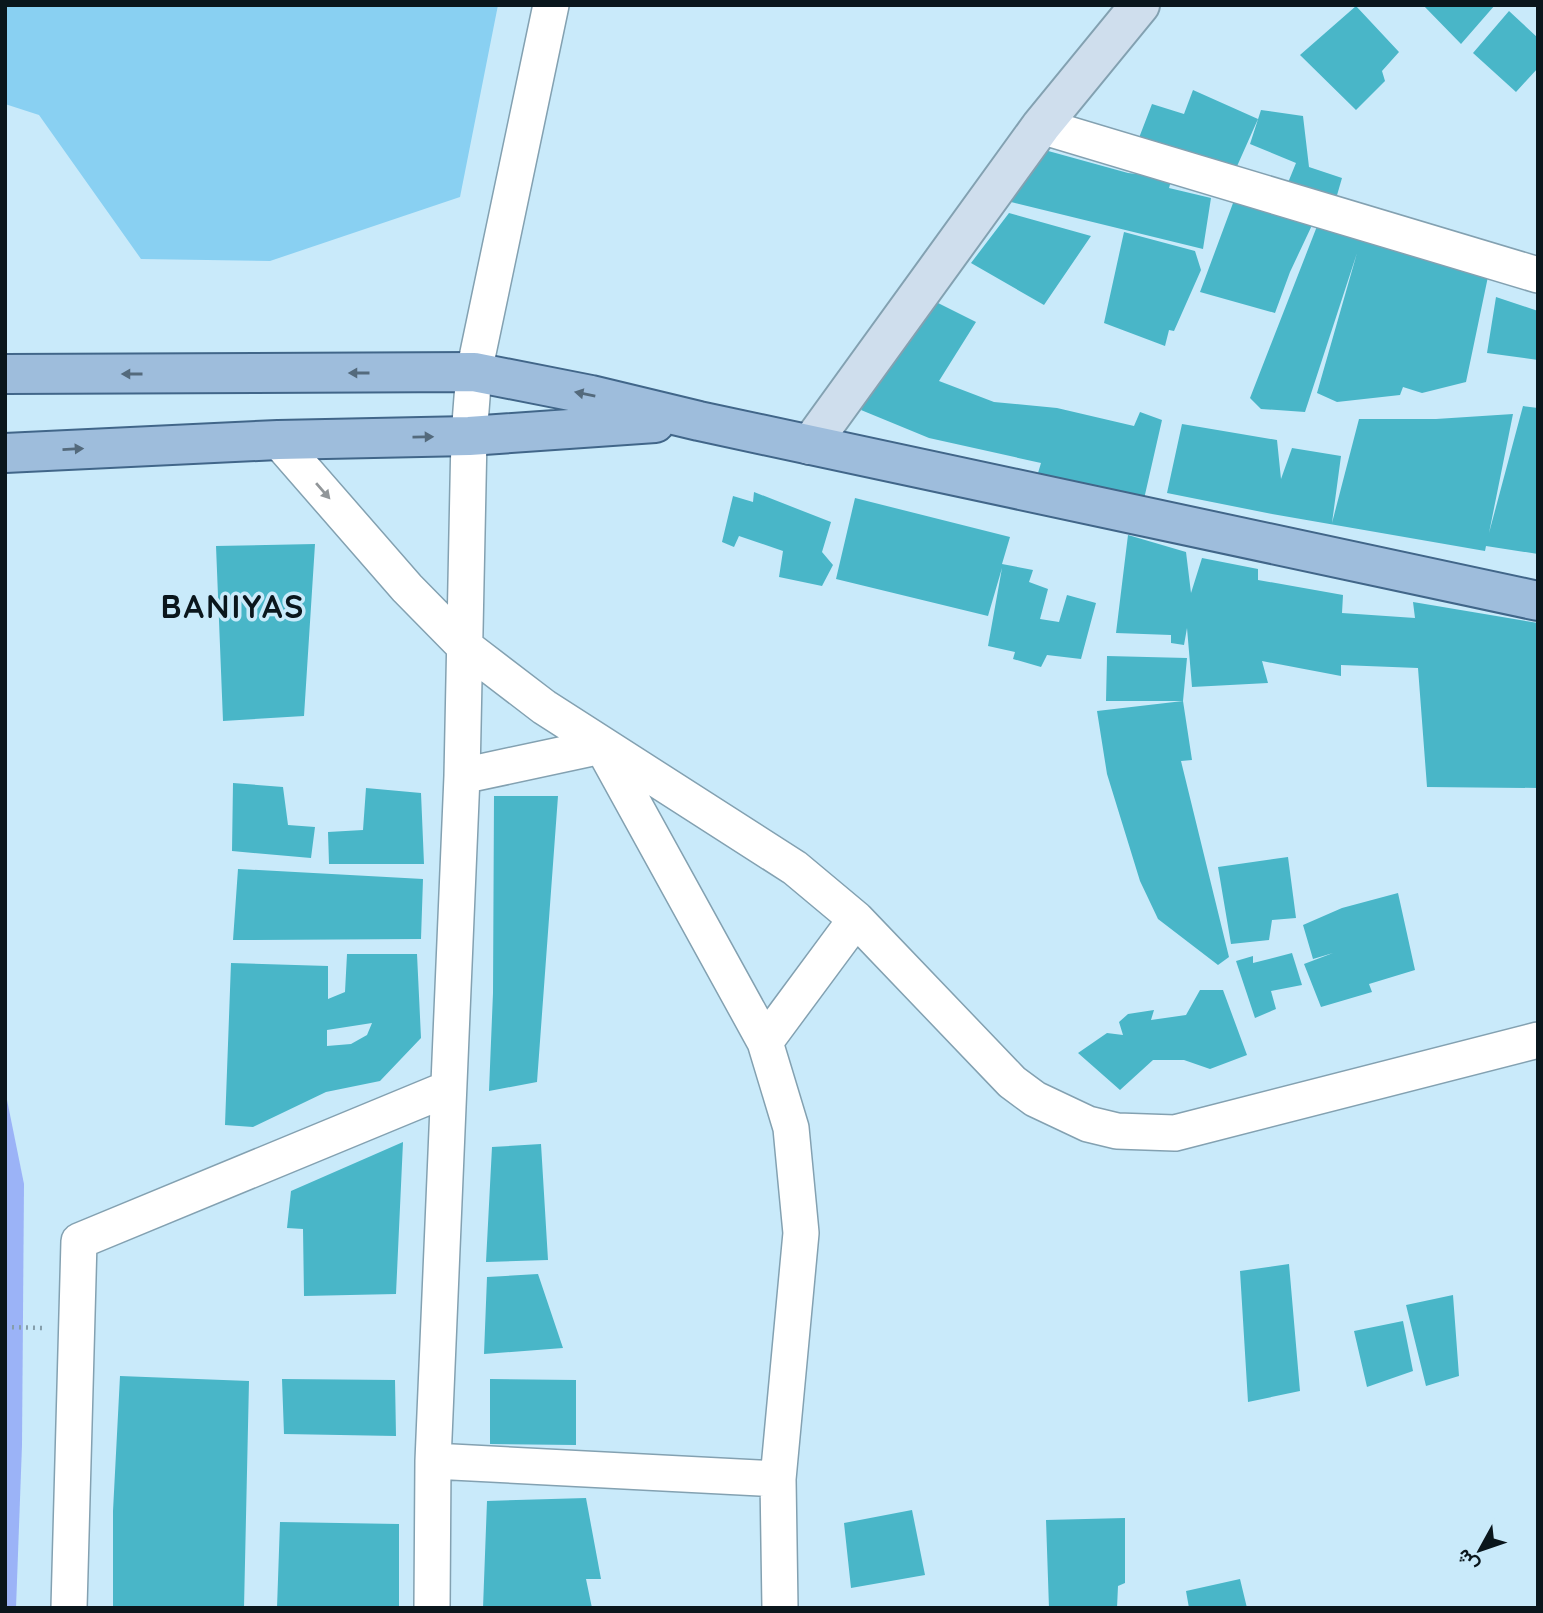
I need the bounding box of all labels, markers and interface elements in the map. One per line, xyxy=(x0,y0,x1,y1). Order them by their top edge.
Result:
one-way arrow xyxy=(348,367,370,379)
one-way arrow xyxy=(121,368,143,380)
one-way arrow xyxy=(574,388,596,399)
one-way arrow xyxy=(412,431,434,443)
one-way arrow xyxy=(63,444,85,455)
one-way arrow xyxy=(315,482,331,500)
district label: BANIYAS xyxy=(161,586,305,626)
north arrow xyxy=(1445,1515,1515,1585)
text: ش xyxy=(1450,1544,1484,1577)

